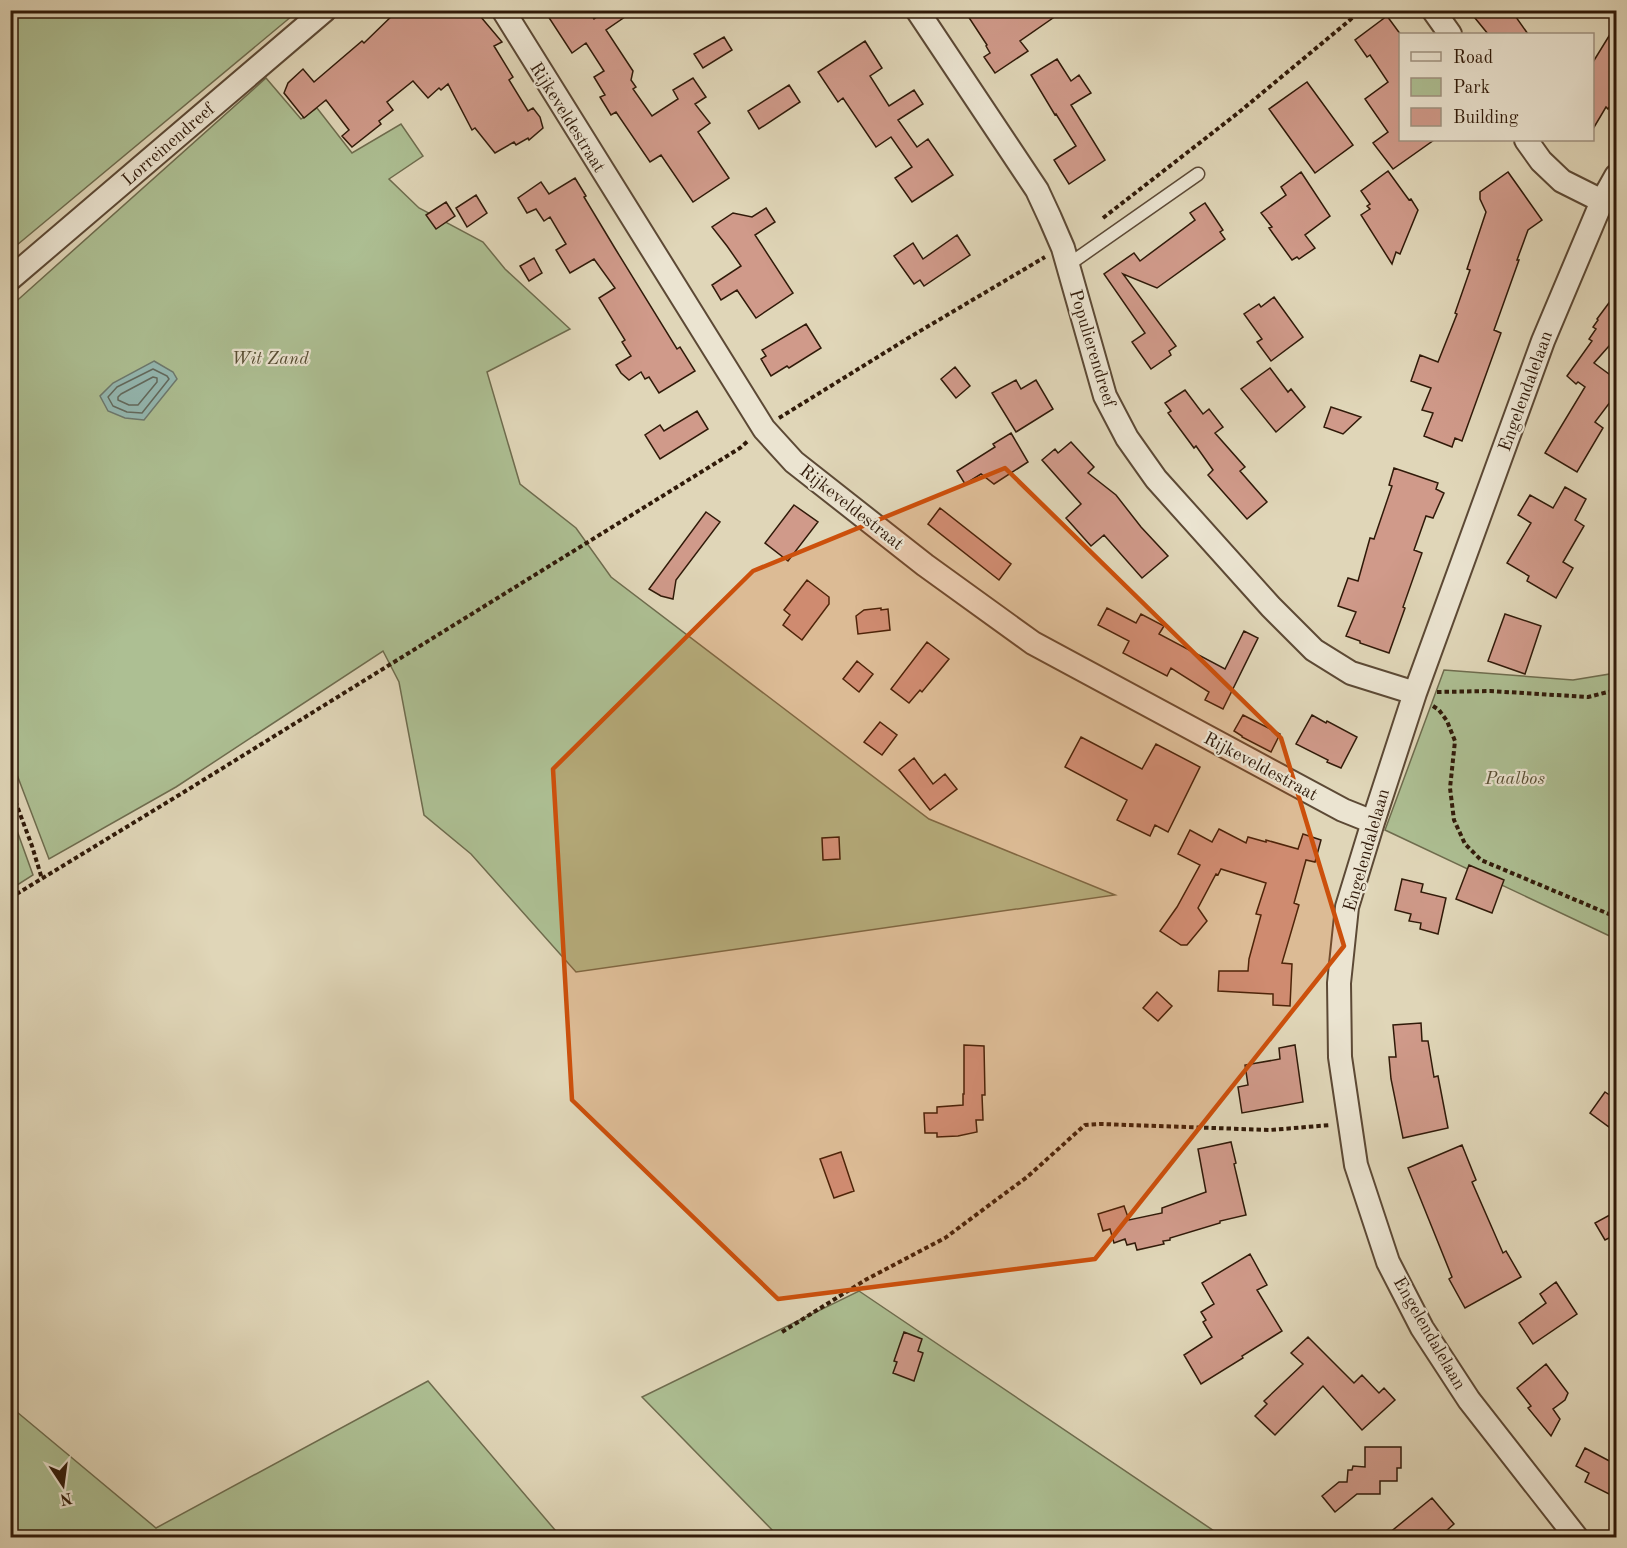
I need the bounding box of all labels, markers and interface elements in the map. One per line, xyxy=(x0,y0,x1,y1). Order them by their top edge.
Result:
legend xyxy=(1399,33,1594,141)
text: Road xyxy=(1453,49,1493,67)
street label: Rijkeveldestraat xyxy=(526,59,608,176)
text: Park xyxy=(1453,79,1490,97)
street label: Lorreinendreef xyxy=(119,99,219,190)
text: Building xyxy=(1453,109,1519,127)
street label: Populierendreef xyxy=(1066,287,1119,410)
street label: Engelendalelaan xyxy=(1496,328,1556,454)
park label: Wit Zand xyxy=(231,350,309,368)
street label: Rijkeveldestraat xyxy=(796,462,907,554)
street label: Rijkeveldestraat xyxy=(1201,729,1320,804)
park label: Paalbos xyxy=(1484,770,1545,788)
street label: Engelendalelaan xyxy=(1341,787,1393,914)
street label: Engelendalelaan xyxy=(1390,1274,1469,1393)
north arrow xyxy=(33,1455,93,1515)
text: N xyxy=(57,1488,74,1507)

